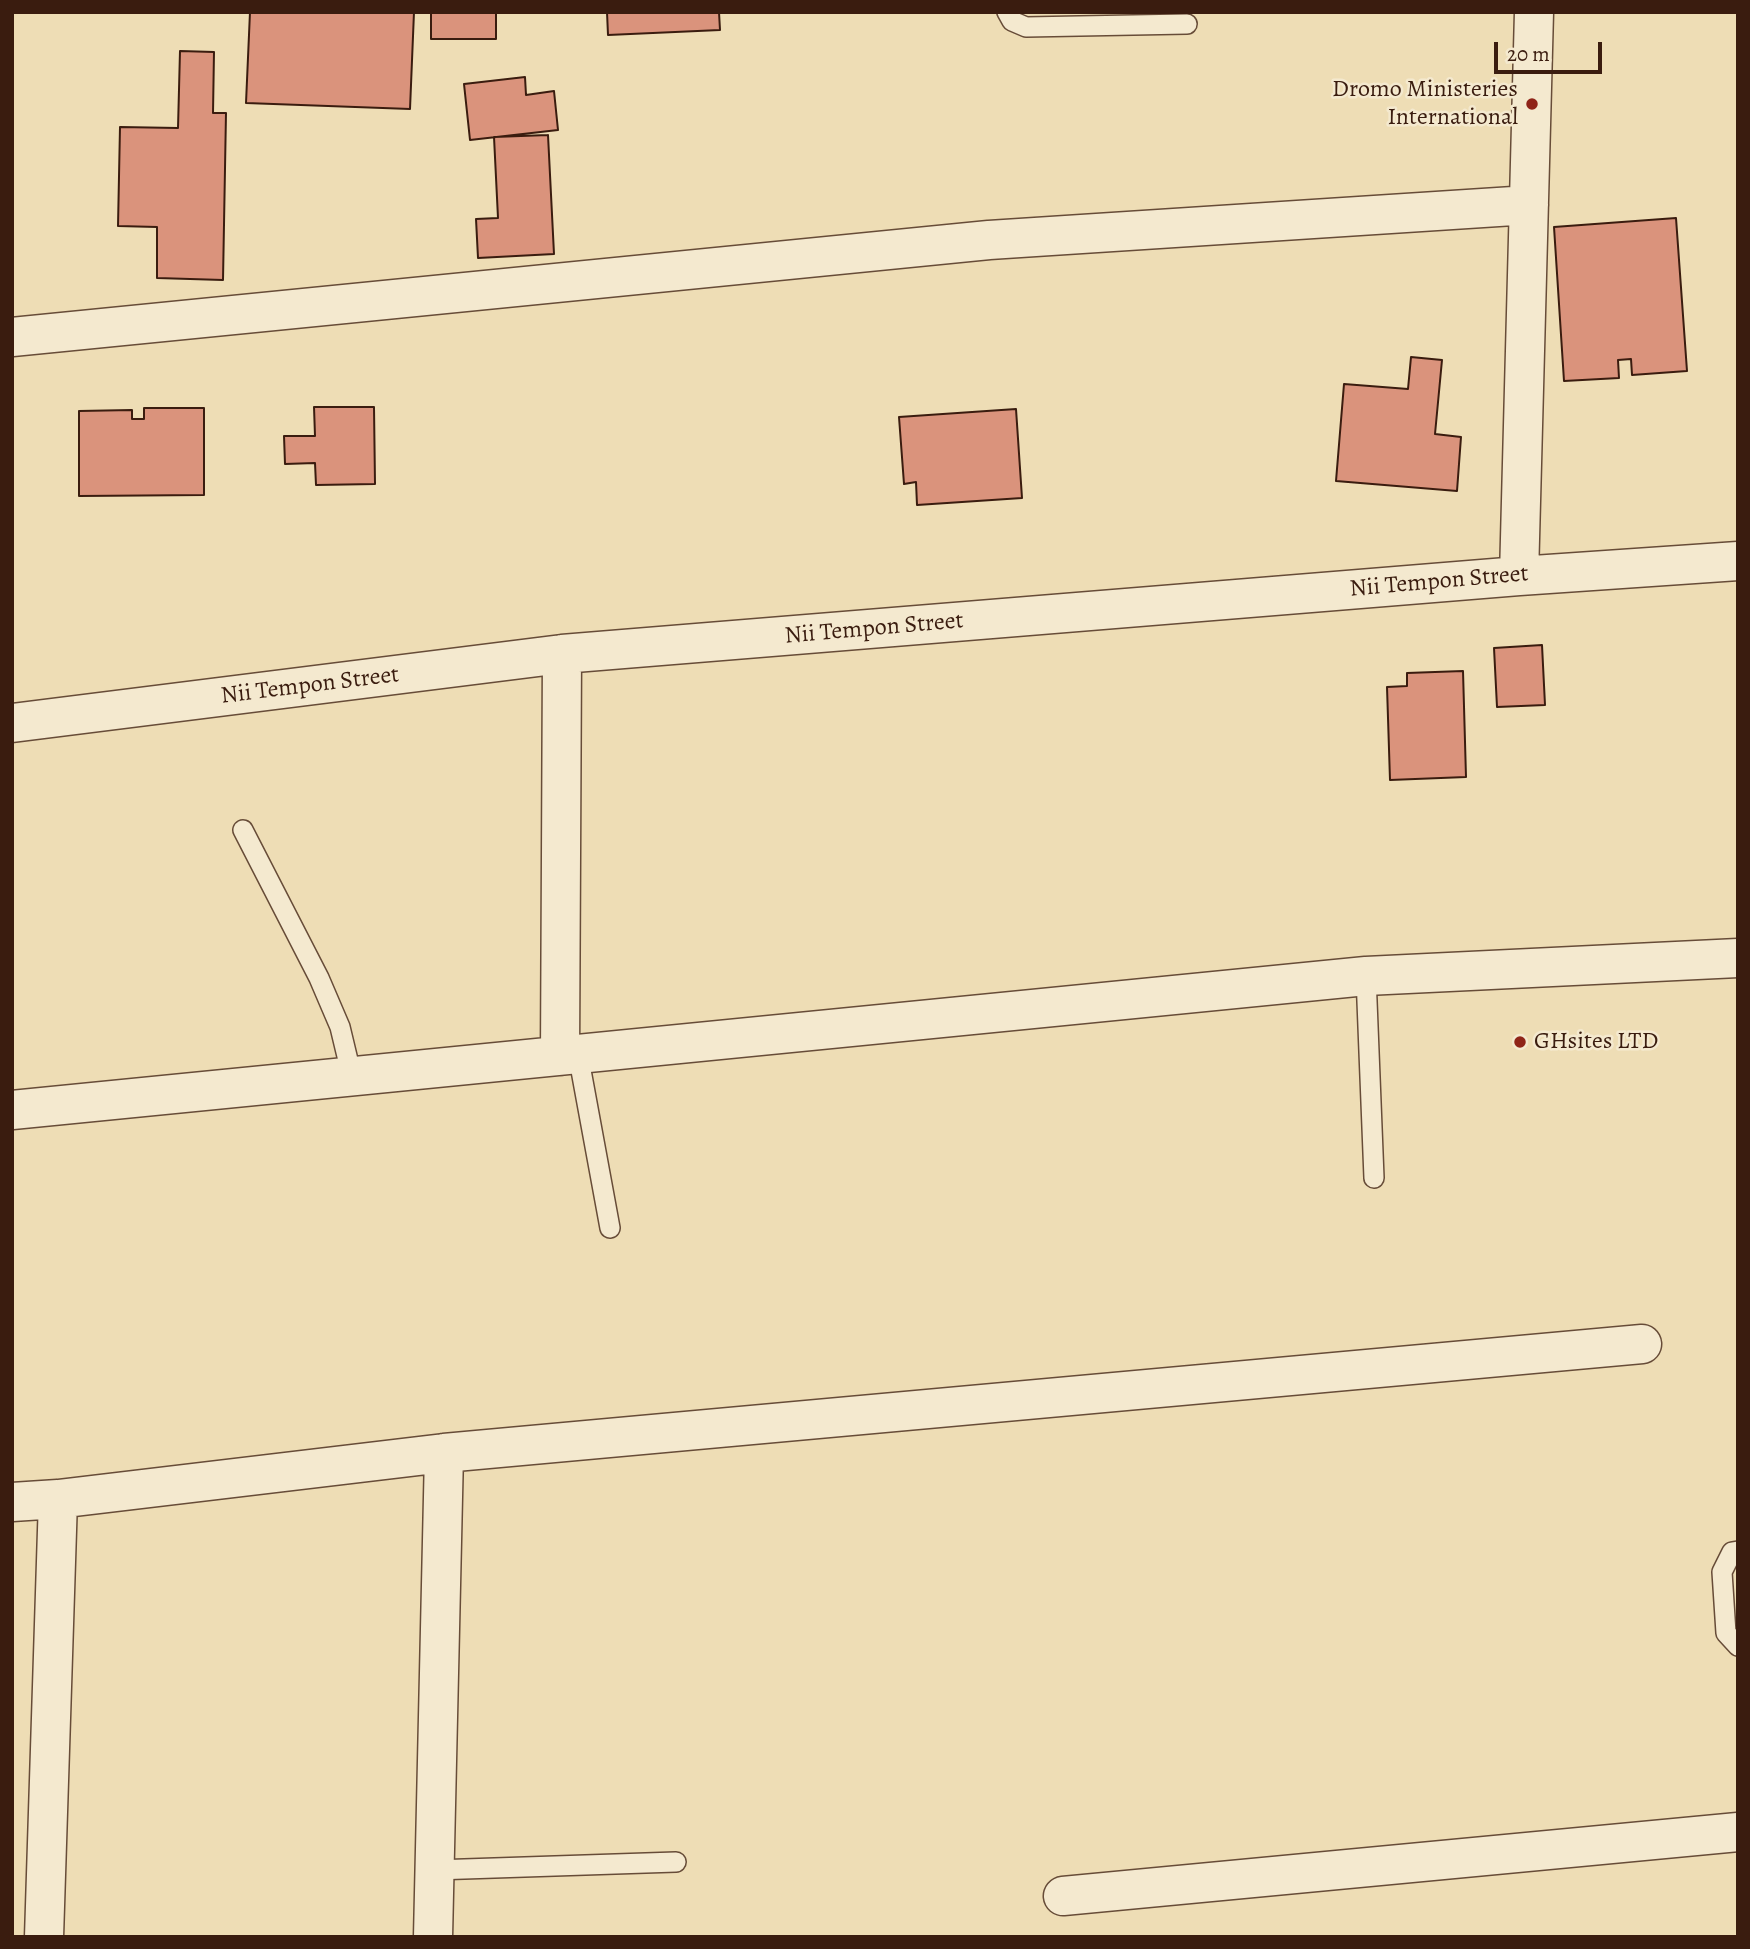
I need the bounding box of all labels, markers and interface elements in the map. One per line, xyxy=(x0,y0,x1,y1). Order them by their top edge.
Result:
scale bar xyxy=(1498,28,1606,72)
text: 20 m xyxy=(1507,40,1550,68)
place label: Dromo Ministeries International xyxy=(1332,76,1518,132)
marker: Dromo Ministeries International xyxy=(1524,96,1540,112)
street label: Nii Tempon Street xyxy=(1348,560,1530,604)
street label: Nii Tempon Street xyxy=(783,607,965,651)
street label: Nii Tempon Street xyxy=(219,661,401,711)
place label: GHsites LTD xyxy=(1534,1028,1658,1056)
marker: GHsites LTD xyxy=(1512,1034,1528,1050)

